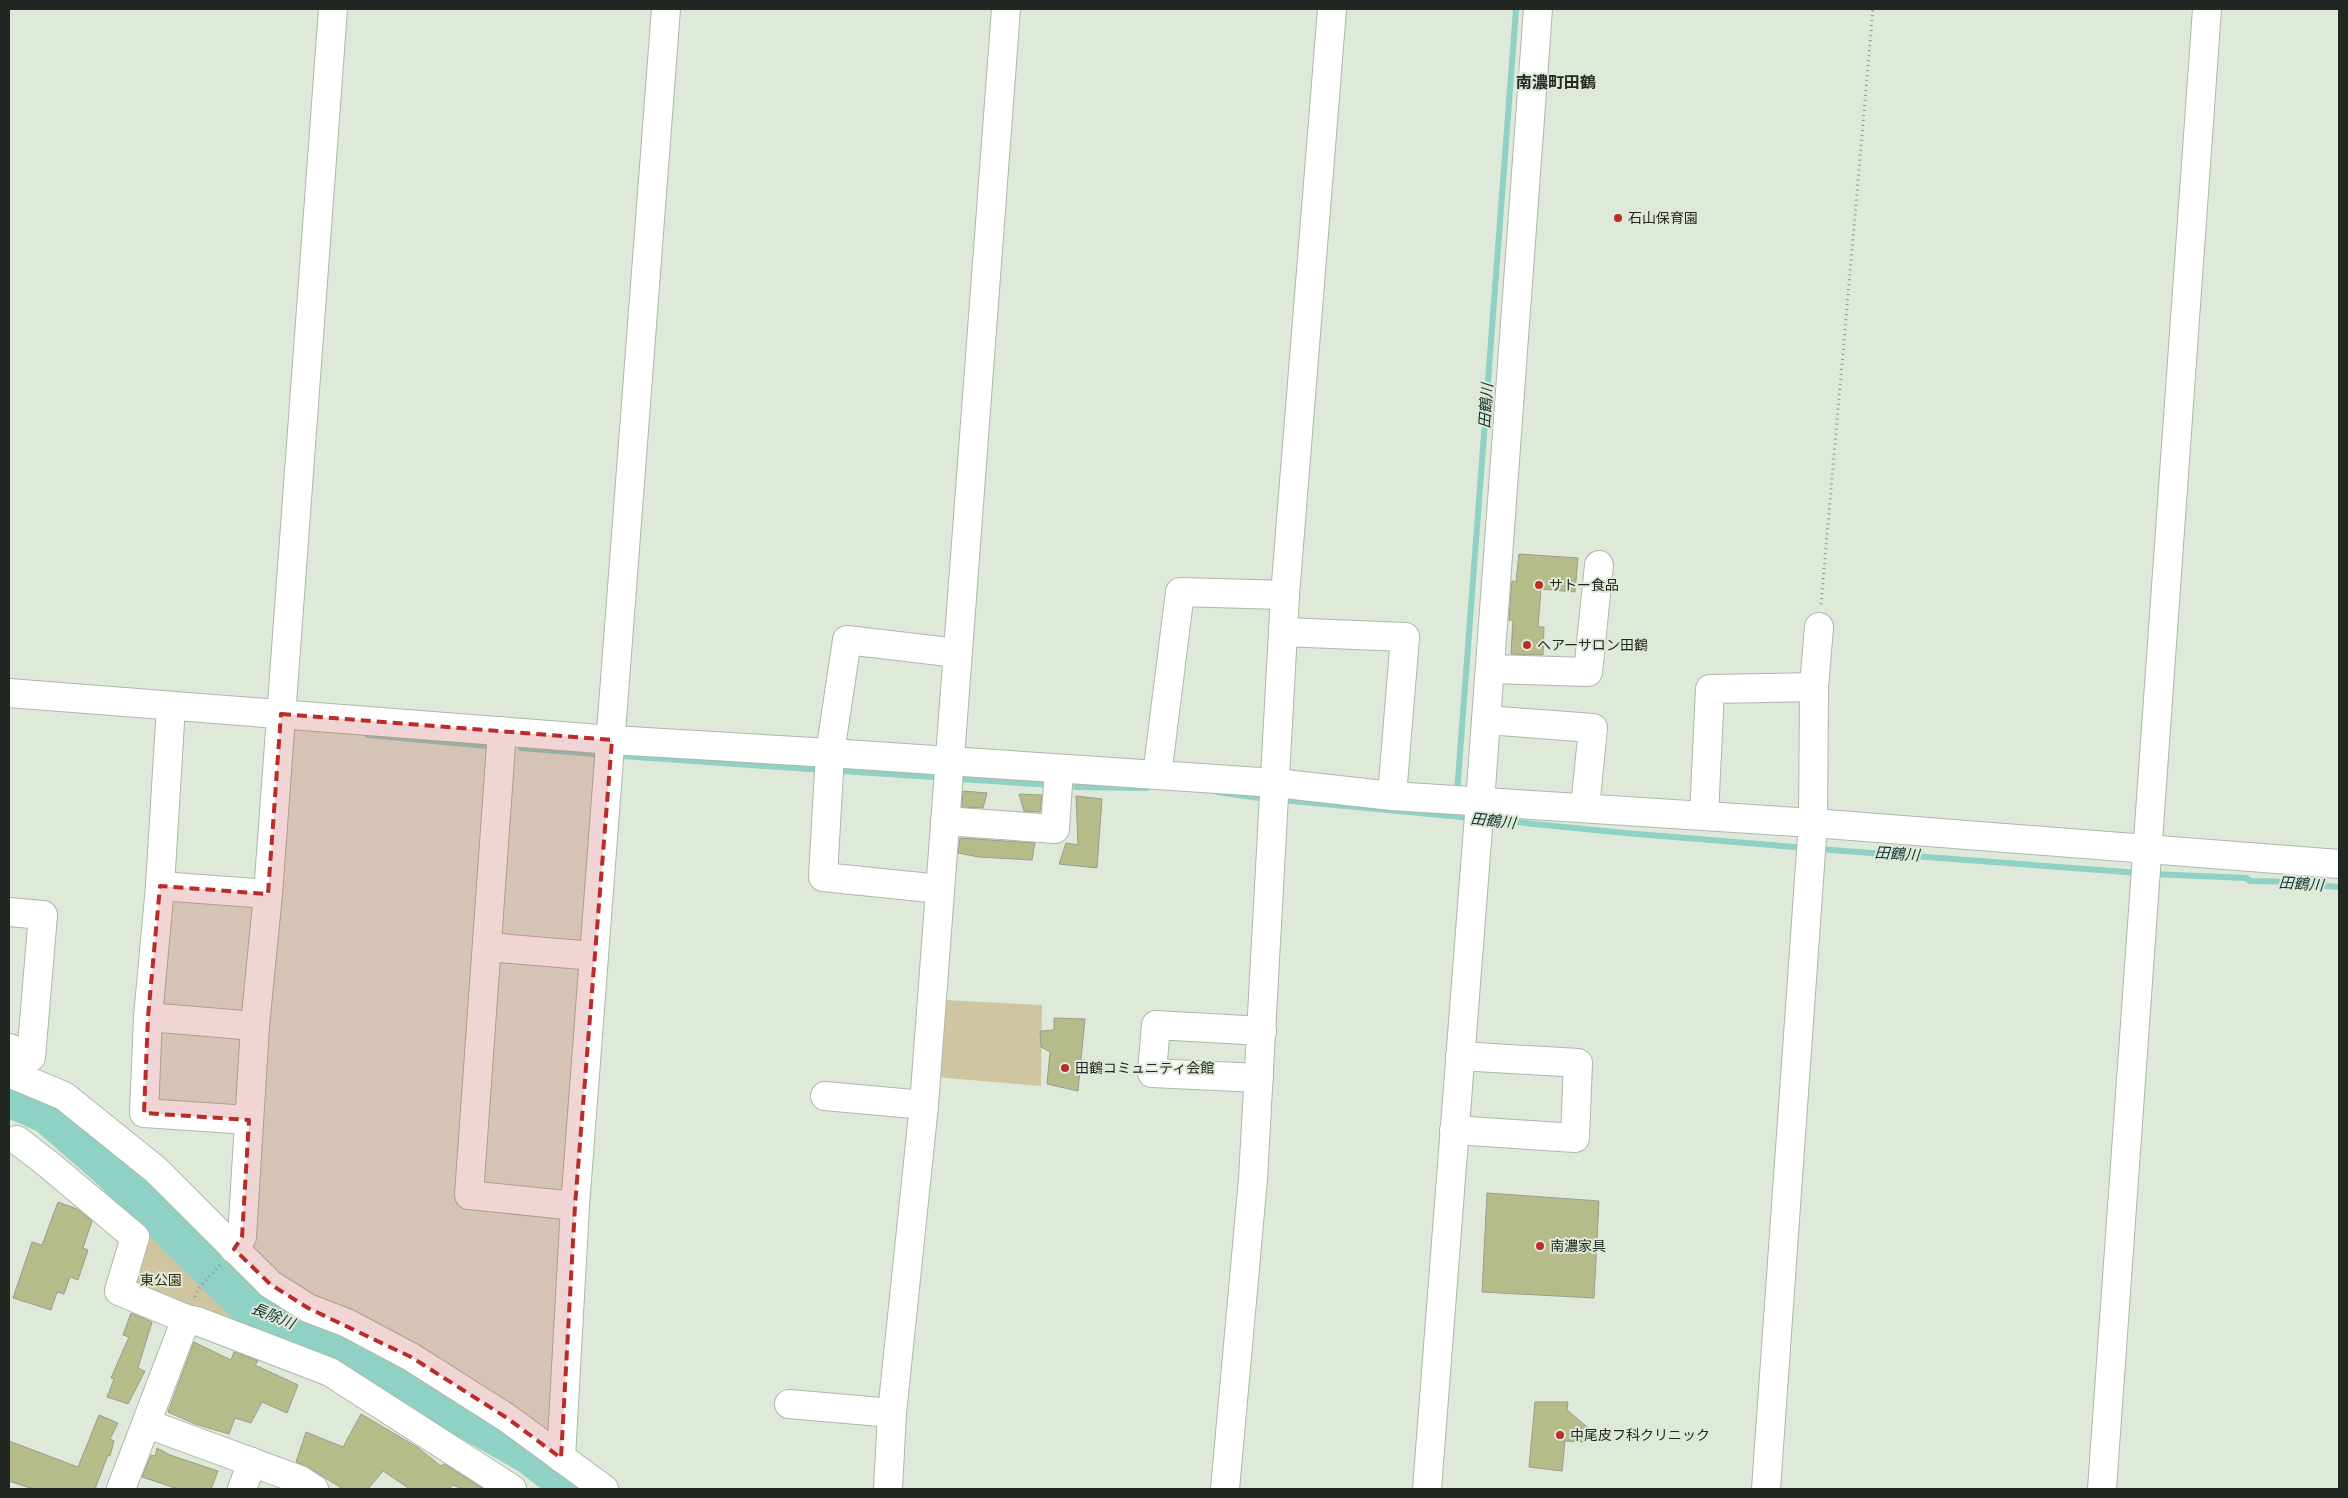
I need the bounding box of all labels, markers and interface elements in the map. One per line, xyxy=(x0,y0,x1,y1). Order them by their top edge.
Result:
district label: 南濃町田鶴 xyxy=(1516,72,1596,94)
place label: 石山保育園 xyxy=(1628,209,1698,229)
marker: 石山保育園 xyxy=(1612,212,1624,224)
water label: 田鶴川 xyxy=(1474,381,1499,429)
place label: サトー食品 xyxy=(1549,576,1619,596)
marker: サトー食品 xyxy=(1533,579,1545,591)
place label: ヘアーサロン田鶴 xyxy=(1537,636,1648,656)
marker: ヘアーサロン田鶴 xyxy=(1521,639,1533,651)
water label: 田鶴川 xyxy=(1469,809,1518,834)
water label: 田鶴川 xyxy=(1874,842,1922,867)
water label: 田鶴川 xyxy=(2278,872,2326,897)
place label: 田鶴コミュニティ会館 xyxy=(1075,1059,1214,1079)
marker: 田鶴コミュニティ会館 xyxy=(1059,1062,1071,1074)
place label: 南濃家具 xyxy=(1550,1237,1606,1257)
marker: 南濃家具 xyxy=(1534,1240,1546,1252)
park label: 東公園 xyxy=(140,1271,182,1291)
water label: 長除川 xyxy=(248,1298,299,1335)
place label: 中尾皮フ科クリニック xyxy=(1570,1426,1710,1446)
marker: 中尾皮フ科クリニック xyxy=(1554,1429,1566,1441)

